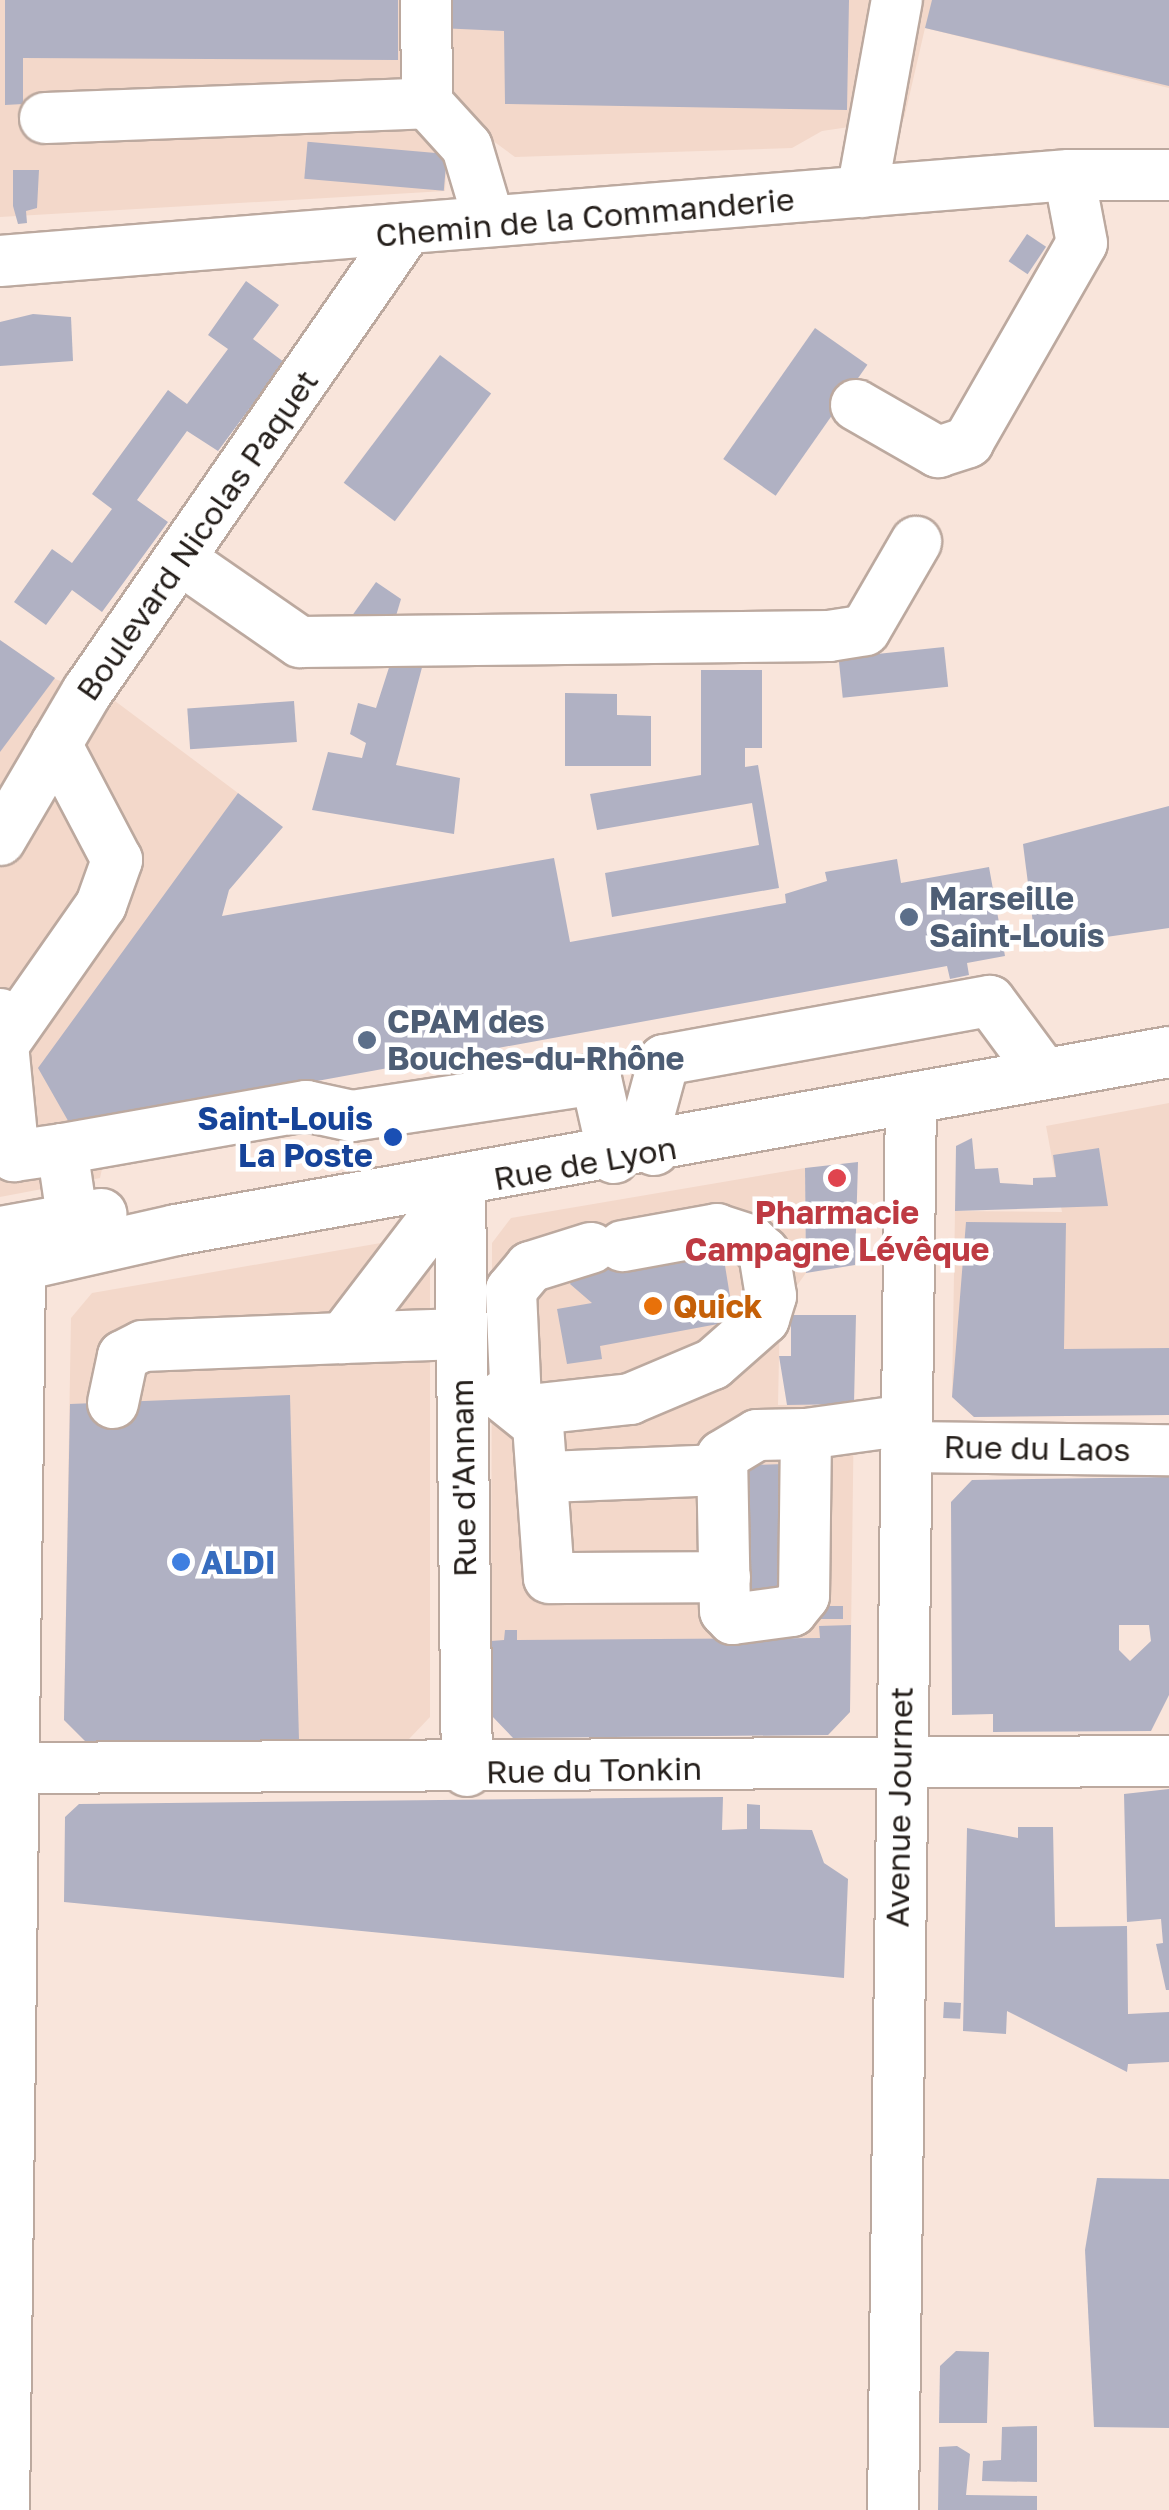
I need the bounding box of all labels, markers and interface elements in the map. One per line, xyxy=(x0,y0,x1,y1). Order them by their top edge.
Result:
street label: Chemin de la Commanderie xyxy=(374,180,796,254)
street label: Boulevard Nicolas Paquet xyxy=(68,362,326,708)
place label: Marseille Saint-Louis xyxy=(929,880,1105,955)
marker: Marseille Saint-Louis xyxy=(898,906,920,928)
place label: CPAM des Bouches-du-Rhône xyxy=(387,1003,684,1078)
marker: CPAM des Bouches-du-Rhône xyxy=(356,1029,378,1051)
place label: Saint-Louis La Poste xyxy=(197,1100,373,1175)
marker: Saint-Louis La Poste xyxy=(382,1126,404,1148)
street label: Rue de Lyon xyxy=(491,1128,679,1198)
marker: Pharmacie Campagne Lévêque xyxy=(826,1167,848,1189)
place label: Pharmacie Campagne Lévêque xyxy=(685,1194,989,1269)
place label: Quick xyxy=(673,1287,762,1325)
marker: Quick xyxy=(642,1295,664,1317)
street label: Rue d'Annam xyxy=(442,1378,484,1578)
street label: Rue du Laos xyxy=(943,1427,1131,1469)
place label: ALDI xyxy=(201,1543,276,1581)
marker: ALDI xyxy=(170,1551,192,1573)
street label: Avenue Journet xyxy=(878,1686,920,1928)
street label: Rue du Tonkin xyxy=(486,1749,702,1791)

